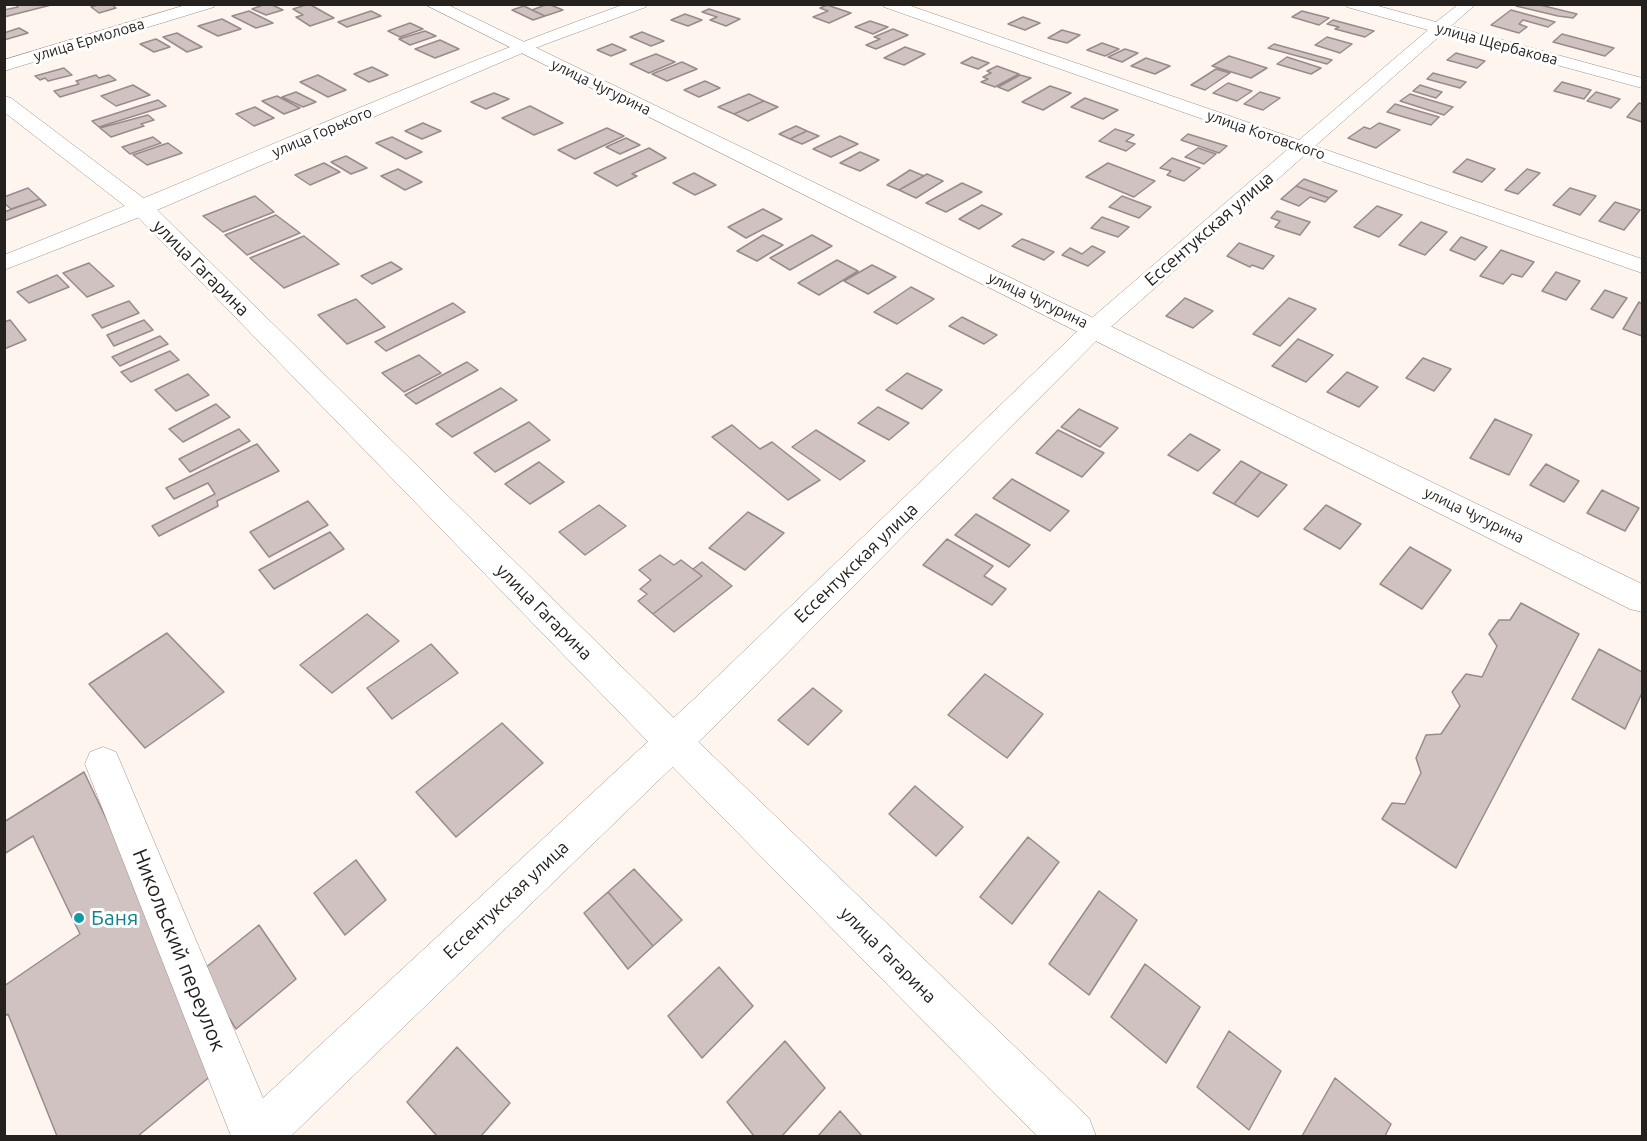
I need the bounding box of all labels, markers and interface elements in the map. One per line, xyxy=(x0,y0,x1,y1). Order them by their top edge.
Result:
street label: улица Ермолова xyxy=(31,15,147,65)
street label: улица Щербакова xyxy=(1434,19,1560,69)
street label: улица Чугурина xyxy=(548,55,654,119)
street label: улица Горького xyxy=(269,103,375,161)
street label: улица Котовского xyxy=(1204,106,1328,164)
street label: Ессентукская улица xyxy=(1140,167,1278,291)
street label: улица Гагарина xyxy=(148,215,254,321)
street label: улица Чугурина xyxy=(985,268,1091,332)
street label: улица Чугурина xyxy=(1421,483,1527,547)
street label: Ессентукская улица xyxy=(790,499,922,627)
street label: улица Гагарина xyxy=(491,559,597,665)
street label: Ессентукская улица xyxy=(439,836,573,964)
street label: Никольский переулок xyxy=(127,845,231,1055)
street label: улица Гагарина xyxy=(835,902,941,1008)
place label: Баня xyxy=(91,905,138,931)
marker: Баня xyxy=(72,911,86,925)

